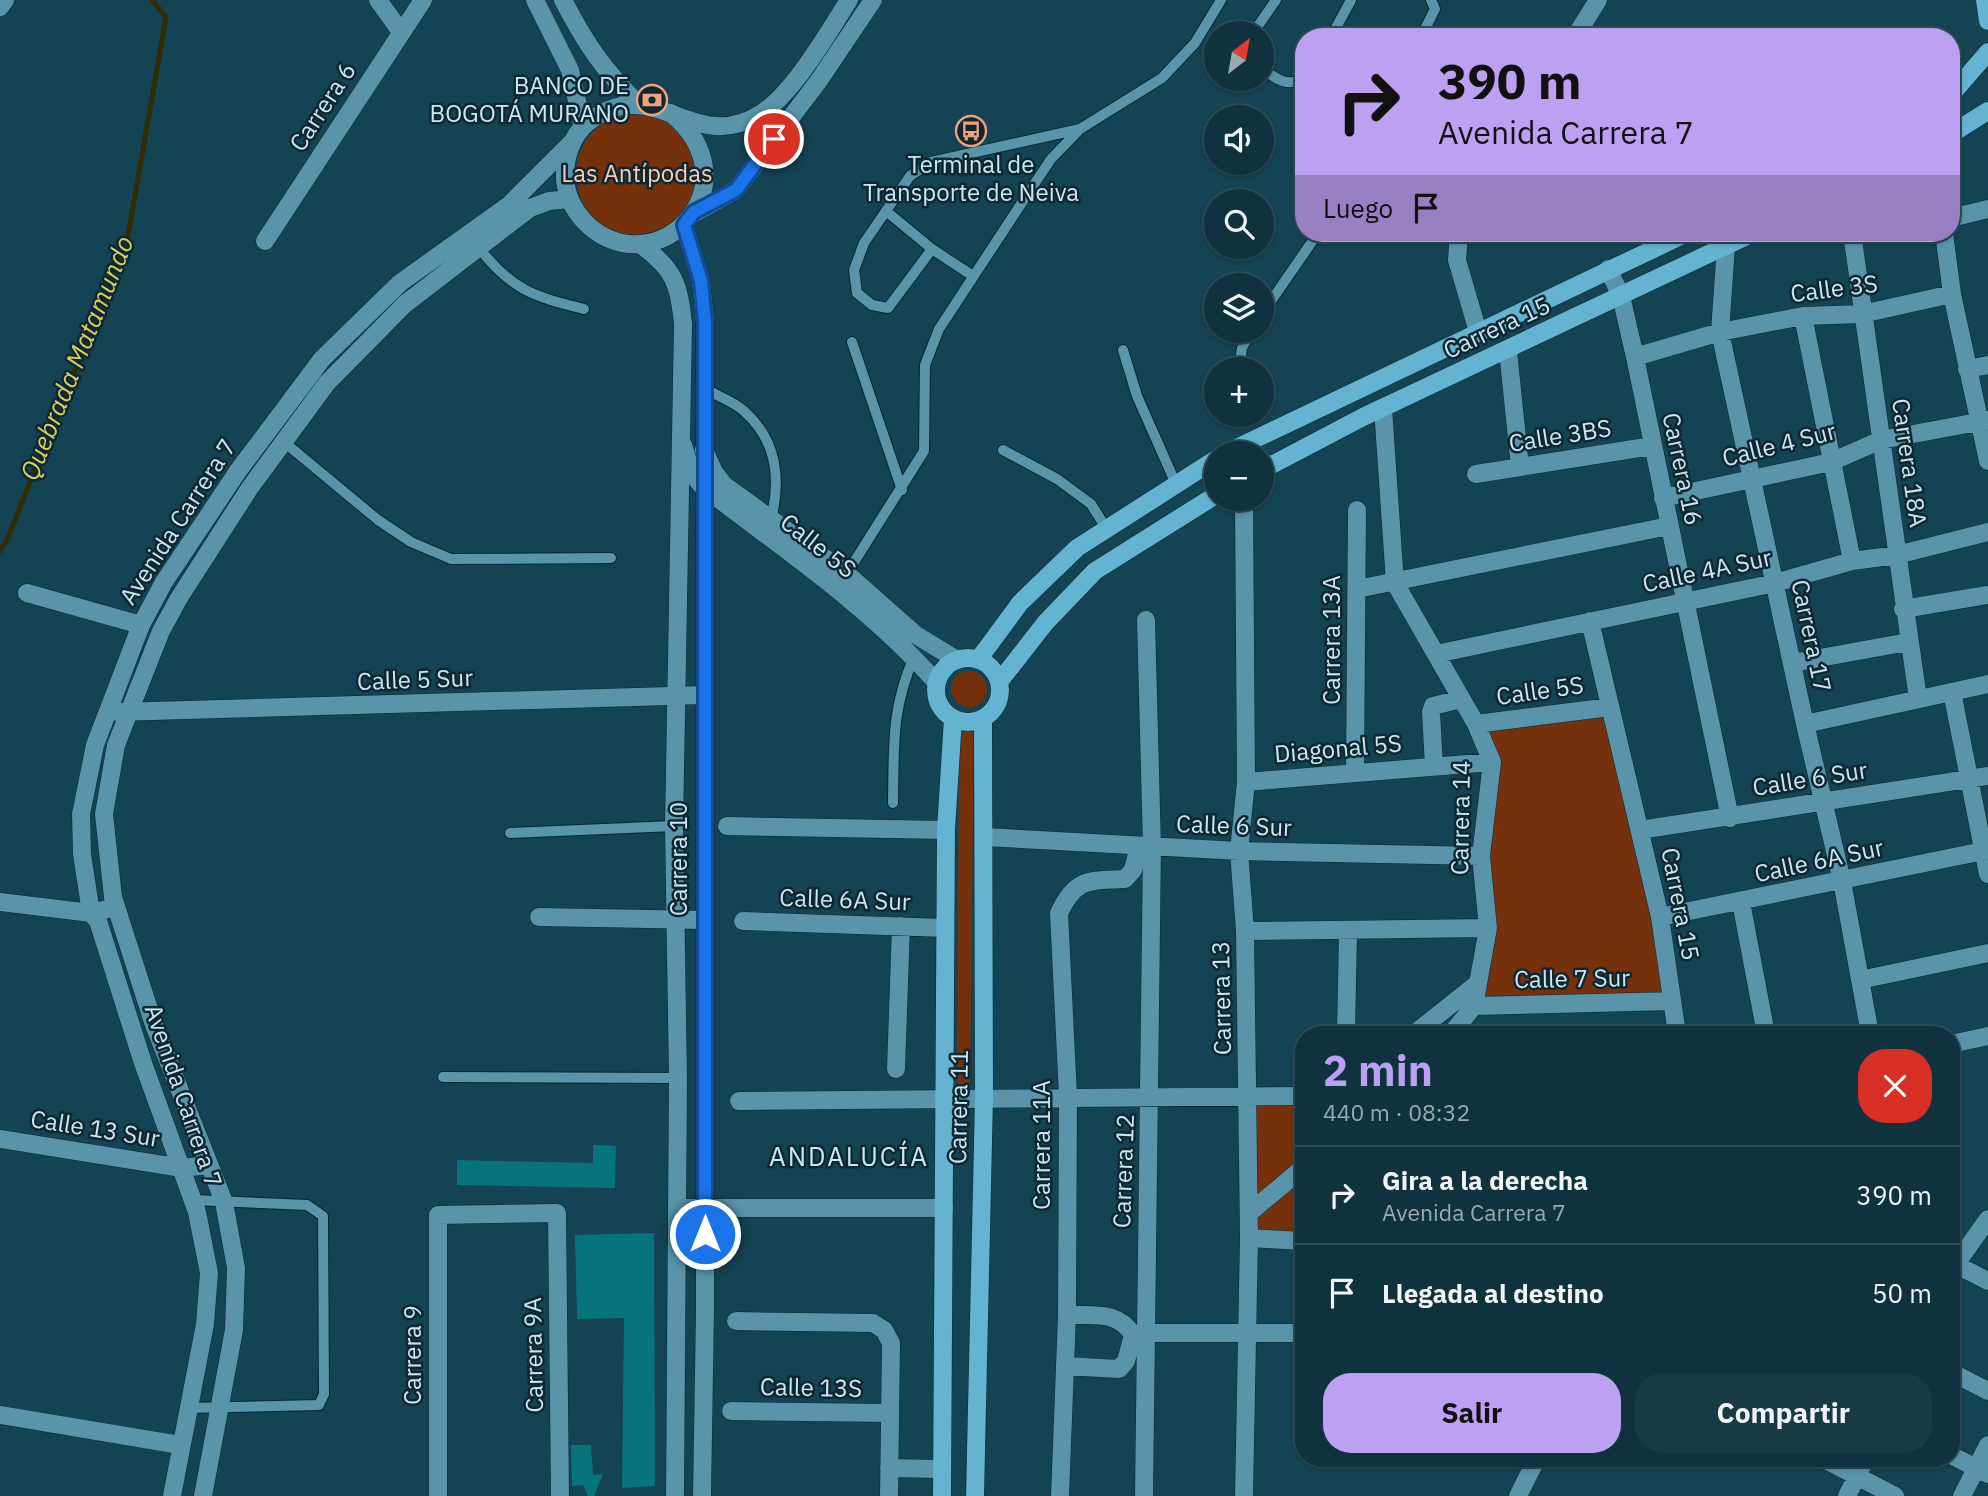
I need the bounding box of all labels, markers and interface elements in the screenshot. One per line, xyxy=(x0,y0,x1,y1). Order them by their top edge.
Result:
north arrow xyxy=(1204,21,1274,91)
map controls xyxy=(1204,21,1274,511)
text: 390 m xyxy=(1438,49,1582,112)
street label: Carrera 6 xyxy=(282,56,363,157)
icon: right xyxy=(1323,56,1414,147)
place label: BANCO DE BOGOTÁ MURANO xyxy=(429,69,629,129)
bank icon: BANCO DE BOGOTÁ MURANO xyxy=(635,83,669,117)
button: sound xyxy=(1204,105,1274,175)
pin xyxy=(744,109,804,169)
text: Avenida Carrera 7 xyxy=(1438,111,1694,153)
bus stop icon: Terminal de Transporte de Neiva xyxy=(954,114,988,148)
icon: arrive xyxy=(755,120,793,158)
place label: Terminal de Transporte de Neiva xyxy=(863,148,1079,208)
park label: Las Antípodas xyxy=(561,157,713,189)
button: search xyxy=(1204,189,1274,259)
icon: arrive xyxy=(1407,189,1445,227)
text: Luego xyxy=(1323,191,1393,225)
water label: Quebrada Matamundo xyxy=(11,230,141,485)
street label: Calle 3S xyxy=(1788,267,1879,309)
button: layers xyxy=(1204,273,1274,343)
street label: Carrera 15 xyxy=(1438,288,1555,366)
button: + xyxy=(1204,357,1274,427)
street label: Carrera 18A xyxy=(1885,396,1935,529)
street label: Carrera 16 xyxy=(1655,410,1711,528)
street label: Calle 3BS xyxy=(1506,411,1613,459)
street label: Calle 4 Sur xyxy=(1719,414,1839,474)
street label: Avenida Carrera 7 xyxy=(112,432,243,611)
button: − xyxy=(1204,441,1274,511)
street label: Calle 5S xyxy=(774,506,863,585)
street label: Calle 4A Sur xyxy=(1639,541,1775,599)
street label: Carrera 13A xyxy=(1315,575,1347,705)
street label: Carrera 17 xyxy=(1784,577,1840,695)
street label: Calle 5 Sur xyxy=(356,661,474,697)
street label: Calle 5S xyxy=(1494,668,1586,712)
street label: Diagonal 5S xyxy=(1273,726,1403,770)
street label: Calle 6 Sur xyxy=(1750,753,1870,803)
street label: Carrera 14 xyxy=(1443,761,1477,875)
street label: Carrera 10 xyxy=(662,802,694,916)
street label: Calle 6 Sur xyxy=(1176,807,1293,843)
street label: Calle 6A Sur xyxy=(1751,831,1887,889)
street label: Carrera 15 xyxy=(1654,845,1708,963)
street label: Calle 6A Sur xyxy=(779,881,911,917)
street label: Carrera 13 xyxy=(1204,941,1238,1055)
street label: Calle 7 Sur xyxy=(1514,961,1630,995)
street label: Avenida Carrera 7 xyxy=(138,1000,230,1192)
text: 2 min xyxy=(1323,1043,1433,1098)
button: close xyxy=(1858,1049,1932,1123)
street label: Carrera 11 xyxy=(941,1050,975,1164)
street label: Carrera 11A xyxy=(1025,1080,1057,1210)
text: 440 m · 08:32 xyxy=(1323,1097,1470,1127)
street label: Calle 13 Sur xyxy=(28,1102,162,1154)
street label: Carrera 12 xyxy=(1105,1113,1141,1229)
district label: ANDALUCÍA xyxy=(769,1139,929,1173)
text: Gira a la derecha xyxy=(1382,1163,1588,1197)
icon: right xyxy=(1323,1176,1361,1214)
text: 390 m xyxy=(1856,1178,1932,1212)
position arrow xyxy=(668,1197,742,1271)
text: Avenida Carrera 7 xyxy=(1382,1197,1566,1227)
icon: arrive xyxy=(1323,1274,1361,1312)
text: Llegada al destino xyxy=(1382,1276,1604,1310)
text: 50 m xyxy=(1872,1276,1932,1310)
street label: Carrera 9A xyxy=(516,1297,550,1413)
street label: Carrera 9 xyxy=(396,1305,428,1405)
street label: Calle 13S xyxy=(760,1370,862,1404)
button: Salir xyxy=(1323,1373,1621,1453)
button: Compartir xyxy=(1635,1373,1932,1453)

